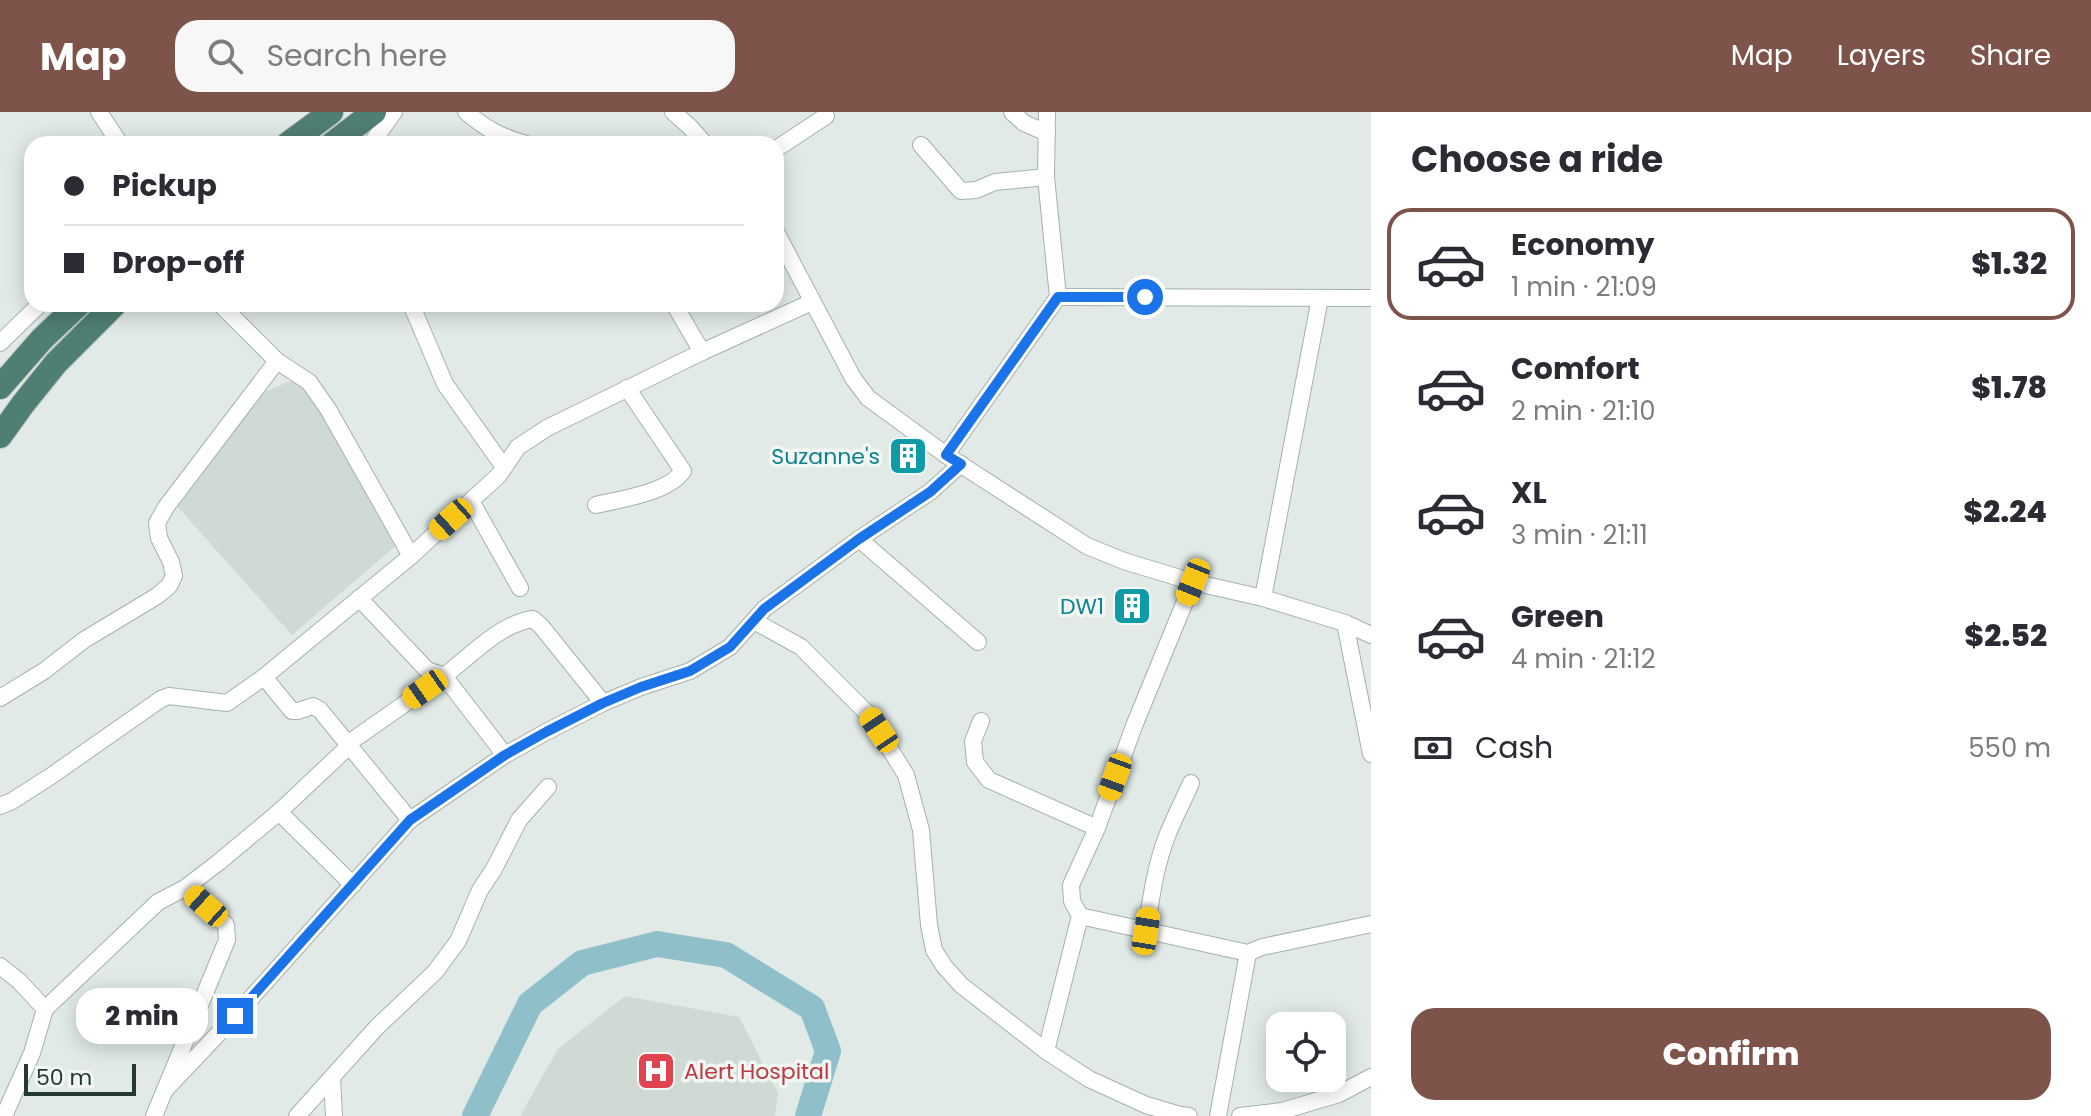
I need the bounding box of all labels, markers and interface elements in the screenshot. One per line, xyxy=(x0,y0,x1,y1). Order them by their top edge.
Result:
search box xyxy=(175,20,735,92)
text: Map xyxy=(40,30,127,83)
icon: search xyxy=(203,34,247,78)
text: Search here xyxy=(267,34,447,77)
text: Map xyxy=(1731,36,1793,75)
text: Layers xyxy=(1837,36,1926,75)
text: Share xyxy=(1970,36,2051,75)
text: Choose a ride xyxy=(1411,134,1663,185)
text: Pickup xyxy=(112,164,217,207)
text: Economy xyxy=(1511,223,1655,266)
icon: car xyxy=(1415,228,1487,300)
text: Drop-off xyxy=(112,241,244,284)
text: $1.32 xyxy=(1971,242,2047,285)
text: 1 min · 21:09 xyxy=(1511,269,1657,305)
route start xyxy=(1127,279,1163,315)
text: Comfort xyxy=(1511,347,1640,390)
icon: car xyxy=(1415,352,1487,424)
text: $1.78 xyxy=(1971,366,2047,409)
text: 2 min · 21:10 xyxy=(1511,393,1656,429)
building icon: Suzanne's xyxy=(887,435,929,477)
place label: Suzanne's xyxy=(771,441,880,472)
text: XL xyxy=(1511,471,1547,514)
icon: car xyxy=(1415,476,1487,548)
text: $2.24 xyxy=(1963,490,2047,533)
car xyxy=(425,494,477,544)
text: 3 min · 21:11 xyxy=(1511,517,1648,553)
car xyxy=(1173,555,1213,609)
building icon: DW1 xyxy=(1111,585,1153,627)
place label: DW1 xyxy=(1060,591,1104,622)
text: Green xyxy=(1511,595,1604,638)
icon: car xyxy=(1415,600,1487,672)
text: $2.52 xyxy=(1964,614,2047,657)
text: 4 min · 21:12 xyxy=(1511,641,1656,677)
car xyxy=(398,665,452,713)
car xyxy=(856,703,902,757)
icon: cash xyxy=(1411,726,1455,770)
text: Cash xyxy=(1475,726,1553,769)
text: 550 m xyxy=(1968,730,2051,766)
car xyxy=(1096,750,1134,804)
car xyxy=(180,881,232,931)
car xyxy=(1130,905,1162,957)
callout: 2 min xyxy=(75,988,207,1044)
text: 2 min xyxy=(105,998,179,1034)
route end xyxy=(217,998,253,1034)
button: Confirm xyxy=(1411,1008,2051,1100)
map controls xyxy=(1266,1012,1346,1092)
button: locate xyxy=(1266,1012,1346,1092)
hospital icon: Alert Hospital xyxy=(635,1050,677,1092)
place label: Alert Hospital xyxy=(684,1056,829,1087)
scale bar xyxy=(24,1060,136,1096)
text: 50 m xyxy=(36,1062,92,1093)

